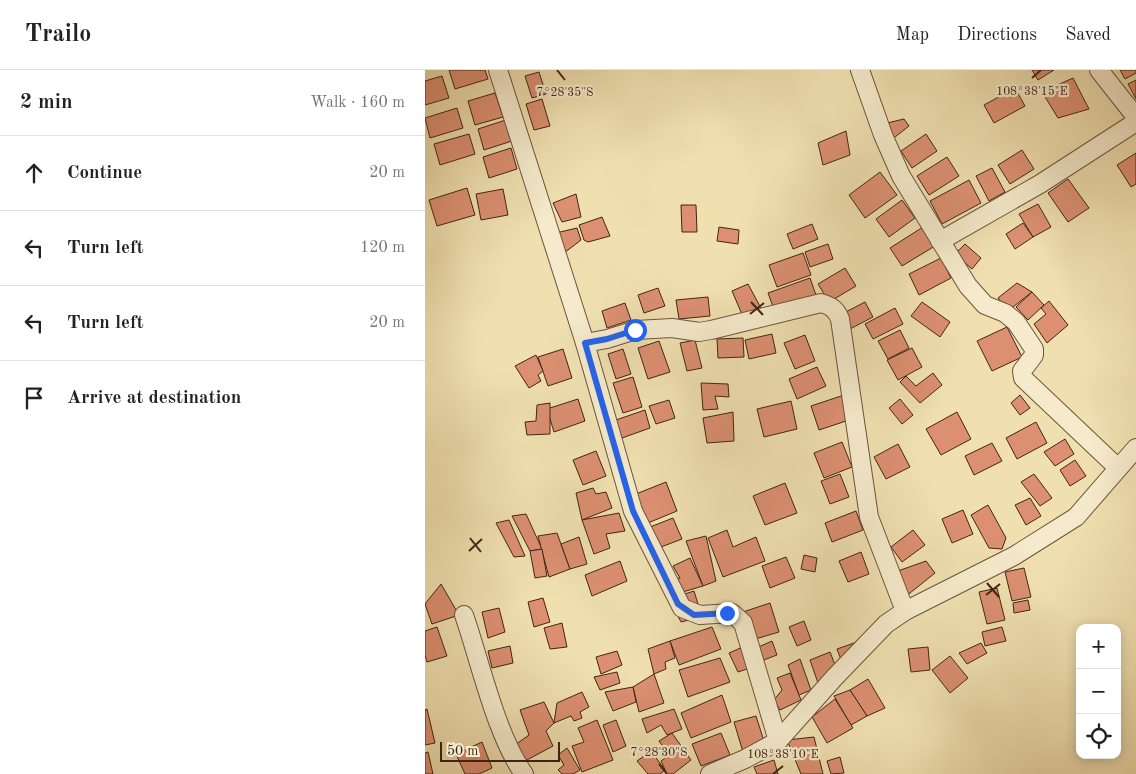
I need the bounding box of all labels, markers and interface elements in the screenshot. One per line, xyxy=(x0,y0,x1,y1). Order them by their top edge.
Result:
text: Trailo xyxy=(25,23,91,47)
text: Map xyxy=(896,26,929,44)
text: Directions xyxy=(957,26,1037,44)
text: Saved xyxy=(1065,26,1111,44)
text: 108°38'15"E xyxy=(996,85,1068,98)
text: 7°28'35"S xyxy=(537,86,593,99)
text: 2 min xyxy=(20,92,73,113)
text: Walk · 160 m xyxy=(310,95,405,111)
icon: ahead xyxy=(20,159,48,187)
text: Continue xyxy=(67,164,142,183)
text: 20 m xyxy=(369,165,405,181)
icon: left xyxy=(20,234,48,262)
text: Turn left xyxy=(67,239,144,258)
text: 120 m xyxy=(360,240,405,256)
icon: left xyxy=(20,309,48,337)
text: Turn left xyxy=(67,314,144,333)
text: 20 m xyxy=(369,315,405,331)
route start xyxy=(624,319,647,342)
icon: arrive xyxy=(20,384,48,412)
text: Arrive at destination xyxy=(67,389,241,408)
route end xyxy=(716,602,739,625)
map controls xyxy=(1076,624,1121,759)
button: + xyxy=(1076,624,1121,669)
button: − xyxy=(1076,669,1121,714)
button: locate xyxy=(1076,714,1121,759)
scale bar xyxy=(440,739,560,762)
text: 50 m xyxy=(447,744,478,758)
text: 7°28'30"S xyxy=(631,747,687,759)
text: 108°38'10"E xyxy=(747,749,819,761)

